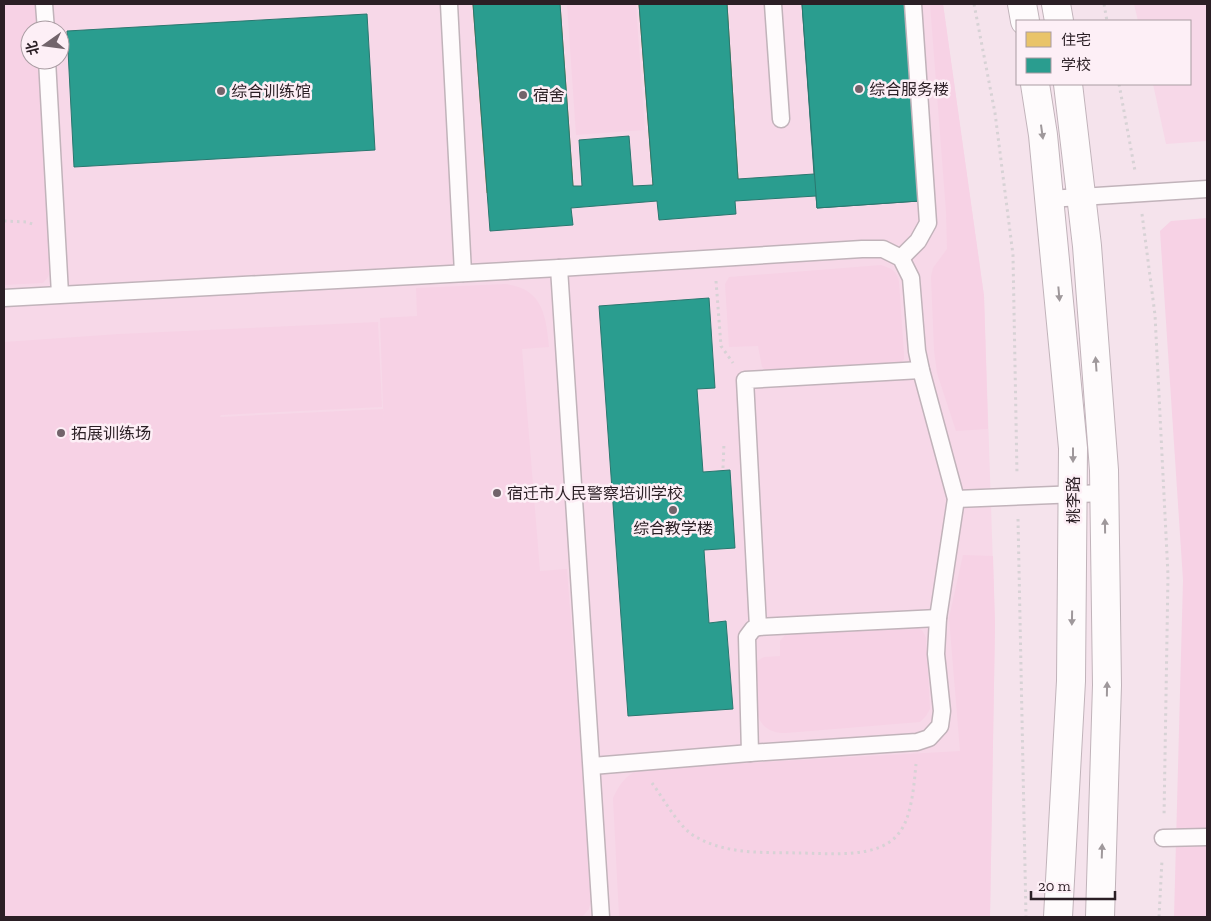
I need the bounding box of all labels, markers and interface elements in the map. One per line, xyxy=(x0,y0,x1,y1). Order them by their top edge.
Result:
north arrow xyxy=(20,20,70,70)
legend xyxy=(1016,20,1191,85)
text: 住宅 xyxy=(1061,31,1091,49)
text: 北 xyxy=(23,39,43,57)
text: 学校 xyxy=(1061,56,1091,74)
place label: 综合服务楼 xyxy=(869,80,949,99)
place label: 综合训练馆 xyxy=(231,82,311,101)
marker: 综合服务楼 xyxy=(853,83,865,95)
marker: 综合训练馆 xyxy=(215,85,227,97)
place label: 宿舍 xyxy=(533,86,565,105)
marker: 宿舍 xyxy=(517,89,529,101)
one-way arrow xyxy=(1038,124,1046,140)
one-way arrow xyxy=(1055,286,1063,302)
one-way arrow xyxy=(1092,356,1100,372)
place label: 拓展训练场 xyxy=(71,424,151,443)
marker: 拓展训练场 xyxy=(55,427,67,439)
one-way arrow xyxy=(1069,448,1077,464)
street label: 桃李路 xyxy=(1064,476,1083,524)
place label: 宿迁市人民警察培训学校 xyxy=(507,484,683,503)
marker: 宿迁市人民警察培训学校 xyxy=(491,487,503,499)
marker: 综合教学楼 xyxy=(667,504,679,516)
one-way arrow xyxy=(1101,518,1109,534)
place label: 综合教学楼 xyxy=(633,519,713,538)
one-way arrow xyxy=(1068,610,1076,626)
one-way arrow xyxy=(1103,680,1111,696)
one-way arrow xyxy=(1098,843,1106,859)
scale bar xyxy=(1031,868,1115,900)
text: 20 m xyxy=(1038,877,1071,895)

